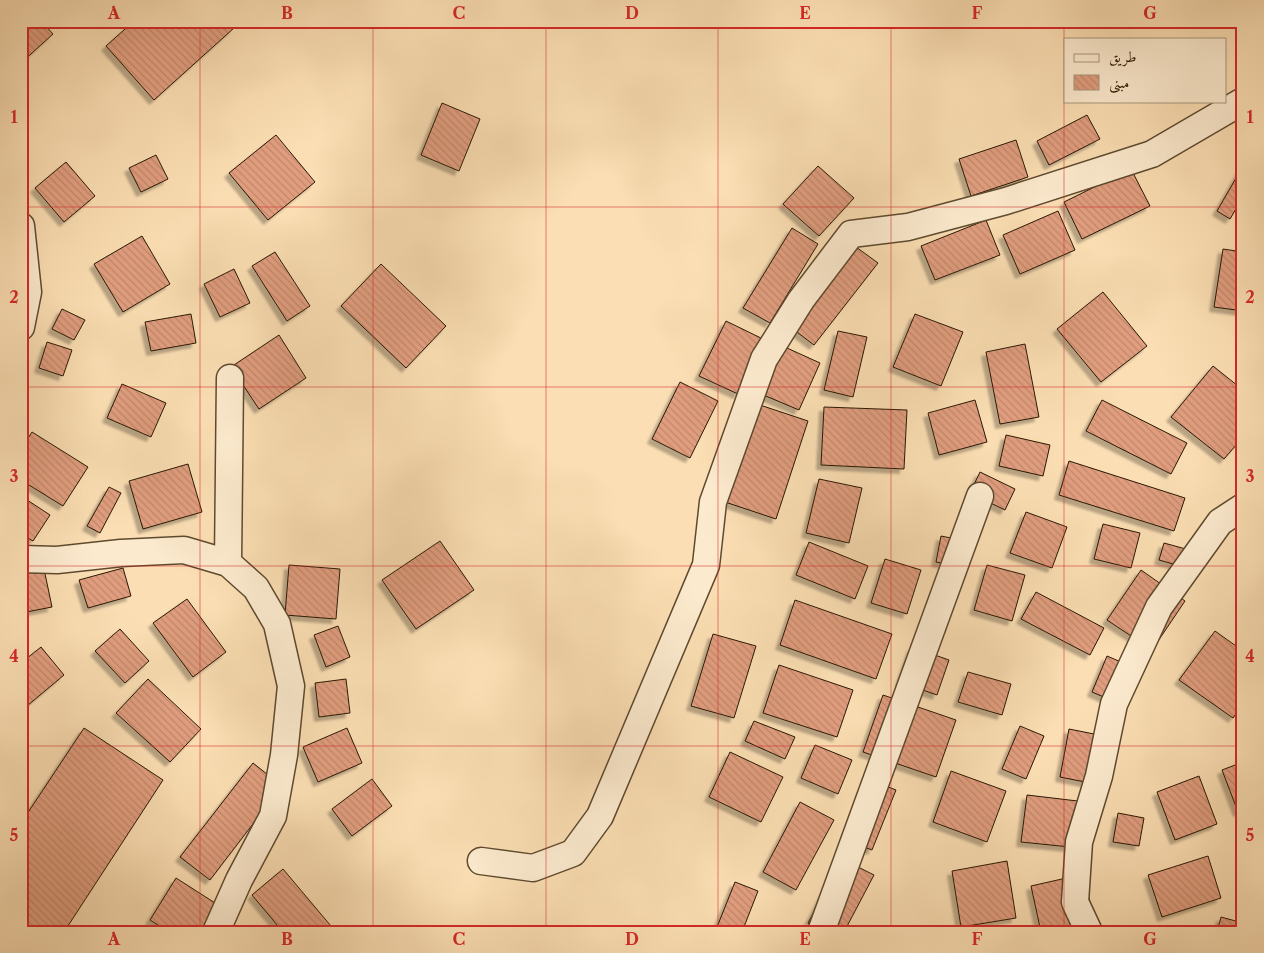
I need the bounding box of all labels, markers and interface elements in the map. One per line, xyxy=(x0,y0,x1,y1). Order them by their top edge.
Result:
text: A xyxy=(107,3,121,23)
text: B xyxy=(281,3,293,23)
text: C xyxy=(453,3,465,23)
text: D xyxy=(625,3,639,23)
text: E xyxy=(799,3,811,23)
text: F xyxy=(972,3,983,23)
text: G xyxy=(1143,3,1157,23)
legend xyxy=(1064,38,1226,102)
text: طريق xyxy=(1109,47,1136,67)
text: مبنى xyxy=(1109,73,1129,94)
text: 1 xyxy=(10,107,18,127)
text: 1 xyxy=(1246,107,1254,127)
text: 2 xyxy=(9,287,19,307)
text: 2 xyxy=(1245,287,1255,307)
text: 3 xyxy=(9,466,19,486)
text: 3 xyxy=(1245,466,1255,486)
text: 4 xyxy=(9,646,19,666)
text: 4 xyxy=(1245,646,1255,666)
text: 5 xyxy=(10,825,19,845)
text: 5 xyxy=(1246,825,1255,845)
text: A xyxy=(107,929,121,949)
text: B xyxy=(281,929,293,949)
text: C xyxy=(453,929,465,949)
text: D xyxy=(625,929,639,949)
text: E xyxy=(799,929,811,949)
text: F xyxy=(972,929,983,949)
text: G xyxy=(1143,929,1157,949)

